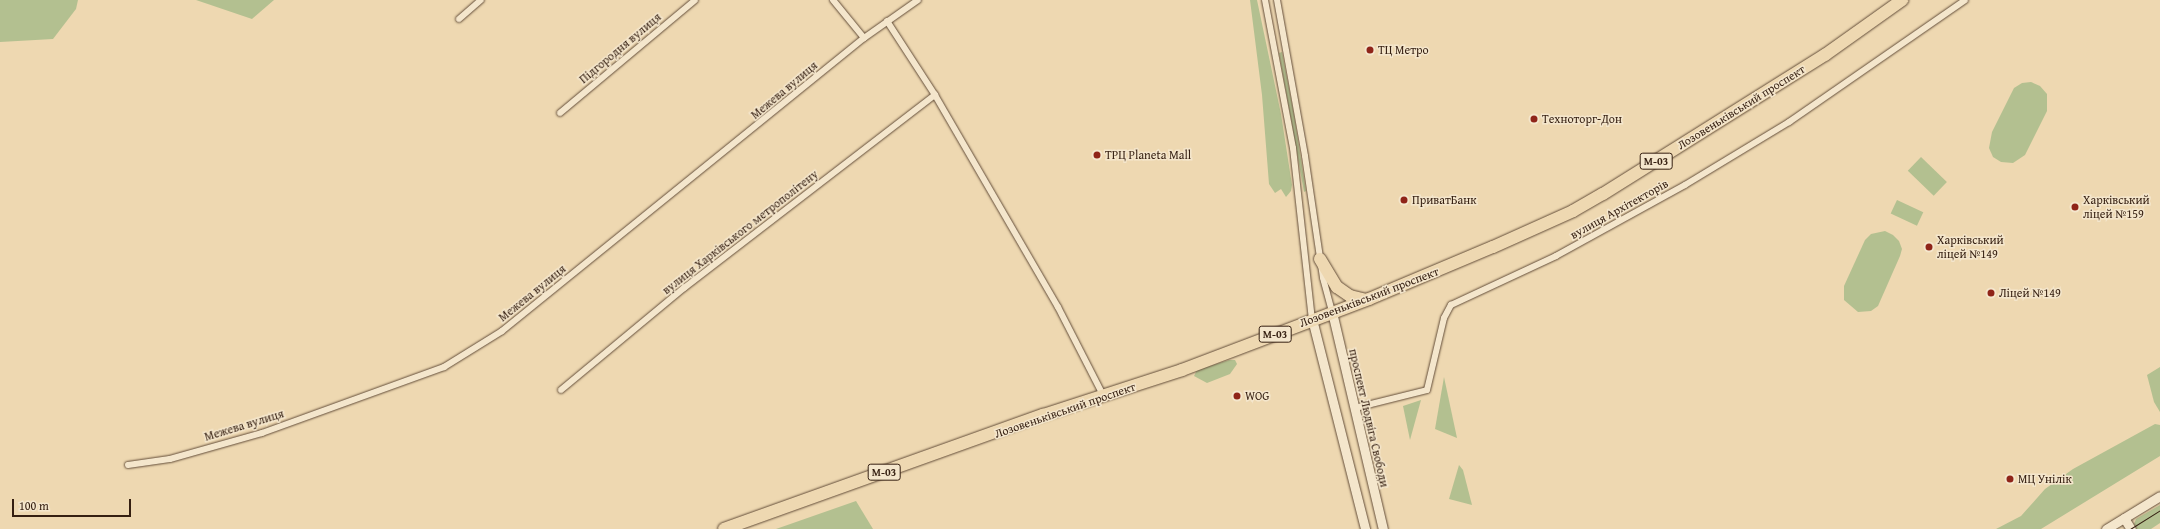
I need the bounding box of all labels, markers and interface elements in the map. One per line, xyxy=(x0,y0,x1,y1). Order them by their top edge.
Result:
street label: Підгородня вулиця xyxy=(576,10,664,86)
place label: ТЦ Метро xyxy=(1378,43,1429,57)
marker: ТЦ Метро xyxy=(1365,45,1375,55)
street label: Межева вулиця xyxy=(748,58,820,122)
street label: Лозовеньківський проспект xyxy=(1674,62,1808,152)
place label: Техноторг-Дон xyxy=(1542,112,1622,126)
marker: Техноторг-Дон xyxy=(1529,114,1539,124)
place label: ТРЦ Planeta Mall xyxy=(1105,148,1191,162)
marker: ТРЦ Planeta Mall xyxy=(1092,150,1102,160)
road number: М-03 xyxy=(1639,152,1673,170)
street label: вулиця Харківського метрополітену xyxy=(659,167,821,297)
street label: вулиця Архітекторів xyxy=(1567,176,1671,242)
place label: ПриватБанк xyxy=(1412,193,1476,207)
place label: Харківський ліцей №159 xyxy=(2083,193,2150,221)
marker: ПриватБанк xyxy=(1399,195,1409,205)
marker: Харківський ліцей №159 xyxy=(2070,202,2080,212)
place label: Харківський ліцей №149 xyxy=(1937,233,2004,261)
marker: Харківський ліцей №149 xyxy=(1924,242,1934,252)
street label: Межева вулиця xyxy=(495,262,569,324)
street label: Лозовеньківський проспект xyxy=(1297,264,1441,330)
place label: Ліцей №149 xyxy=(1999,286,2061,300)
marker: Ліцей №149 xyxy=(1986,288,1996,298)
road number: М-03 xyxy=(1258,325,1292,343)
street label: проспект Людвіга Свободи xyxy=(1346,347,1392,489)
street label: Лозовеньківський проспект xyxy=(993,379,1137,441)
place label: WOG xyxy=(1245,389,1269,403)
marker: WOG xyxy=(1232,391,1242,401)
street label: Межева вулиця xyxy=(203,406,285,444)
road number: М-03 xyxy=(867,463,901,481)
place label: МЦ Унілік xyxy=(2018,472,2072,486)
marker: МЦ Унілік xyxy=(2005,474,2015,484)
scale bar xyxy=(14,491,133,517)
text: 100 m xyxy=(19,497,49,514)

